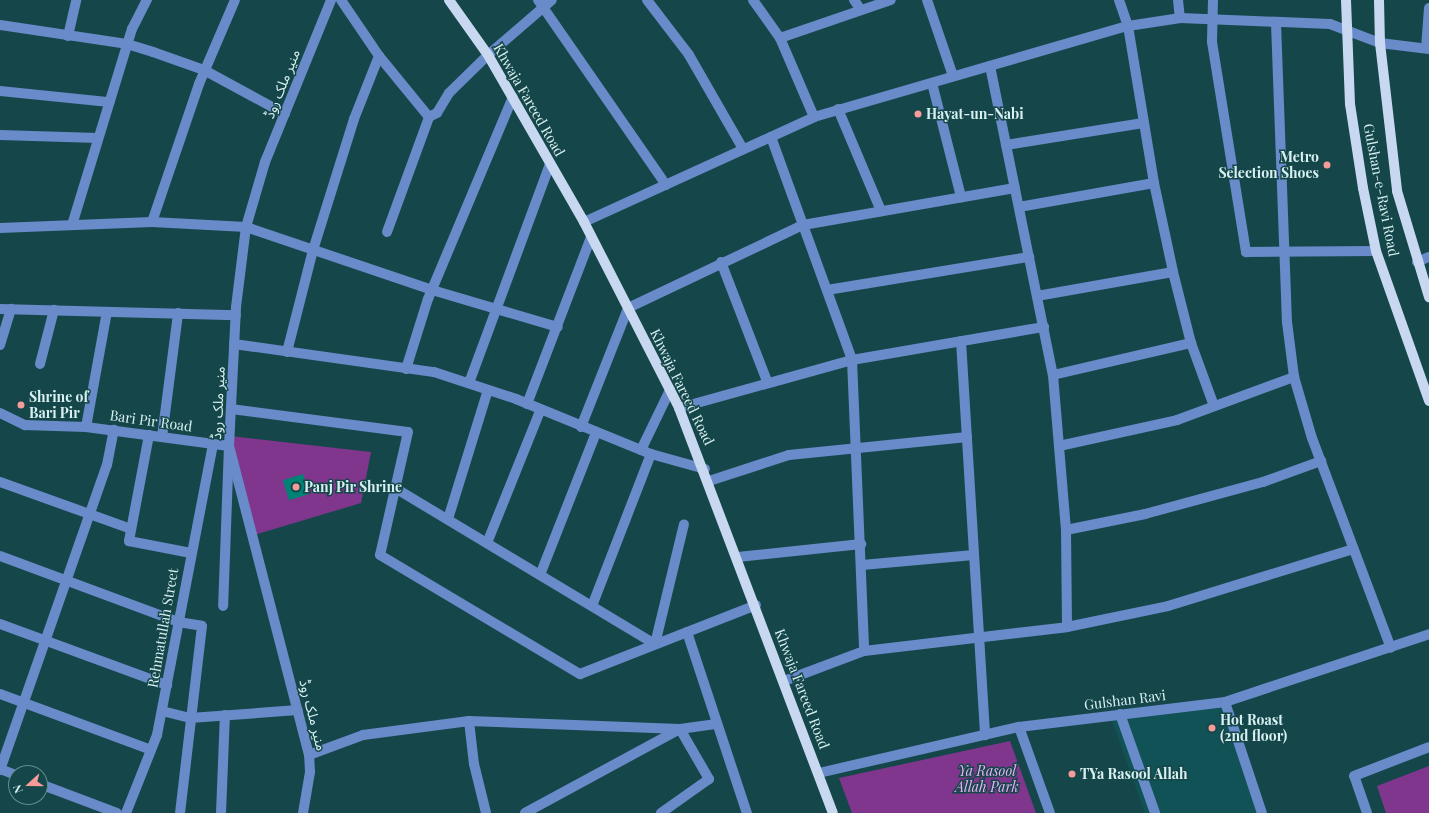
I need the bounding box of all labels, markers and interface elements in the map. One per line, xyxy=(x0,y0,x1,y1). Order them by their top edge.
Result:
street label: Khwaja Fareed Road xyxy=(490,41,568,159)
street label: منیر ملک روڈ xyxy=(261,47,303,121)
place label: Hayat-un-Nabi xyxy=(926,106,1024,122)
marker: Hayat-un-Nabi xyxy=(913,109,923,119)
street label: Gulshan-e-Ravi Road xyxy=(1360,122,1402,258)
place label: Metro Selection Shoes xyxy=(1218,149,1319,182)
marker: Metro Selection Shoes xyxy=(1322,160,1332,170)
street label: Khwaja Fareed Road xyxy=(647,326,717,448)
street label: منیر ملک روڈ xyxy=(208,366,228,440)
place label: Shrine of Bari Pir xyxy=(29,389,88,422)
marker: Shrine of Bari Pir xyxy=(16,400,26,410)
street label: Bari Pir Road xyxy=(109,407,193,435)
place label: Panj Pir Shrine xyxy=(304,479,402,495)
marker: Panj Pir Shrine xyxy=(291,482,301,492)
street label: Rehmatullah Street xyxy=(144,567,182,689)
street label: Khwaja Fareed Road xyxy=(771,626,833,752)
street label: منیر ملک روڈ xyxy=(296,677,330,753)
street label: Gulshan Ravi xyxy=(1083,687,1167,713)
place label: Hot Roast (2nd floor) xyxy=(1220,712,1287,744)
marker: Hot Roast (2nd floor) xyxy=(1207,723,1217,733)
park label: Ya Rasool Allah Park xyxy=(955,763,1019,796)
north arrow xyxy=(8,765,48,805)
place label: TYa Rasool Allah xyxy=(1080,766,1188,782)
marker: TYa Rasool Allah xyxy=(1067,769,1077,779)
text: N xyxy=(9,783,26,796)

